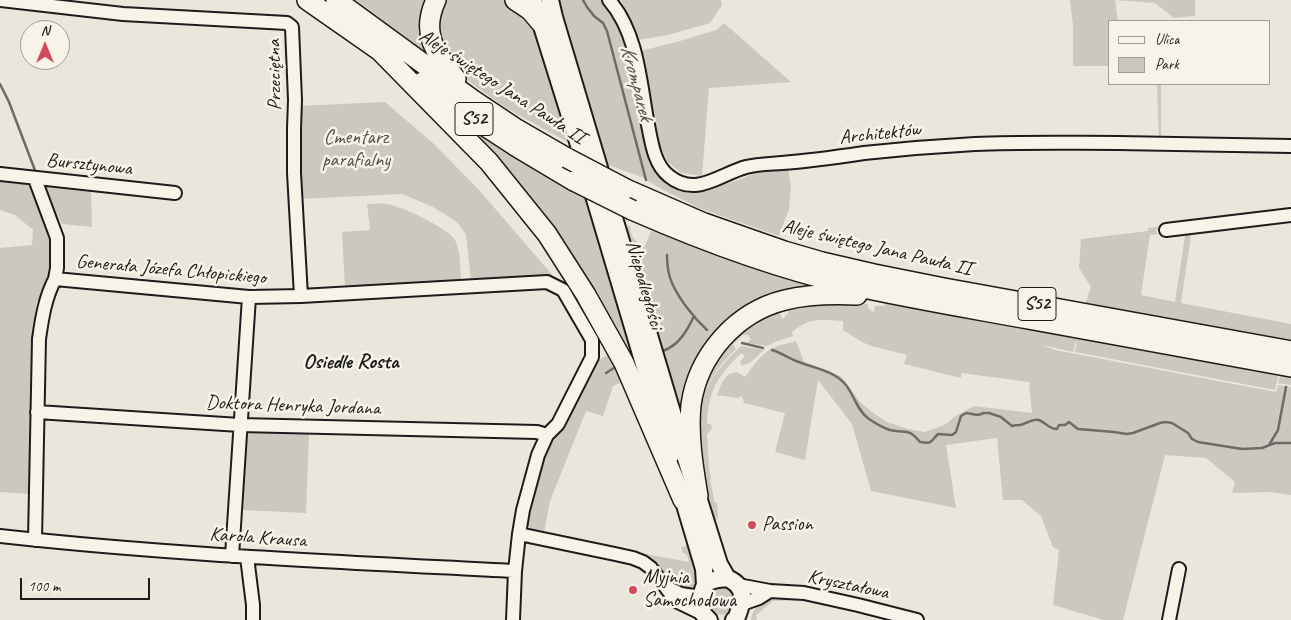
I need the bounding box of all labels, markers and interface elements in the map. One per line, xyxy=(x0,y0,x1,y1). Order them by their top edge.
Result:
north arrow xyxy=(20,20,70,70)
legend xyxy=(1108,20,1271,85)
text: N xyxy=(41,22,49,39)
street label: Aleje świętego Jana Pawła II xyxy=(414,24,590,150)
text: Ulica xyxy=(1155,30,1179,49)
street label: Przeciętna xyxy=(262,39,288,111)
water label: Kromparek xyxy=(614,43,658,123)
text: Park xyxy=(1155,55,1179,74)
road number: S52 xyxy=(455,102,493,136)
street label: Architektów xyxy=(838,118,922,150)
park label: Cmentarz parafialny xyxy=(322,126,390,173)
street label: Bursztynowa xyxy=(45,149,133,181)
street label: Aleje świętego Jana Pawła II xyxy=(780,215,974,281)
street label: Niepodległości xyxy=(620,238,668,332)
street label: Generała Józefa Chłopickiego xyxy=(75,250,267,290)
road number: S52 xyxy=(1018,288,1056,320)
district label: Osiedle Rosta xyxy=(303,349,399,375)
street label: Doktora Henryka Jordana xyxy=(206,391,380,421)
place label: Passion xyxy=(762,513,813,537)
marker: Passion xyxy=(746,519,758,531)
street label: Karola Krausa xyxy=(209,523,307,553)
street label: Kryształowa xyxy=(805,565,891,605)
place label: Myjnia Samochodowa xyxy=(643,566,736,613)
scale bar xyxy=(22,568,152,600)
text: 100 m xyxy=(28,577,60,596)
marker: Myjnia Samochodowa xyxy=(627,584,639,596)

